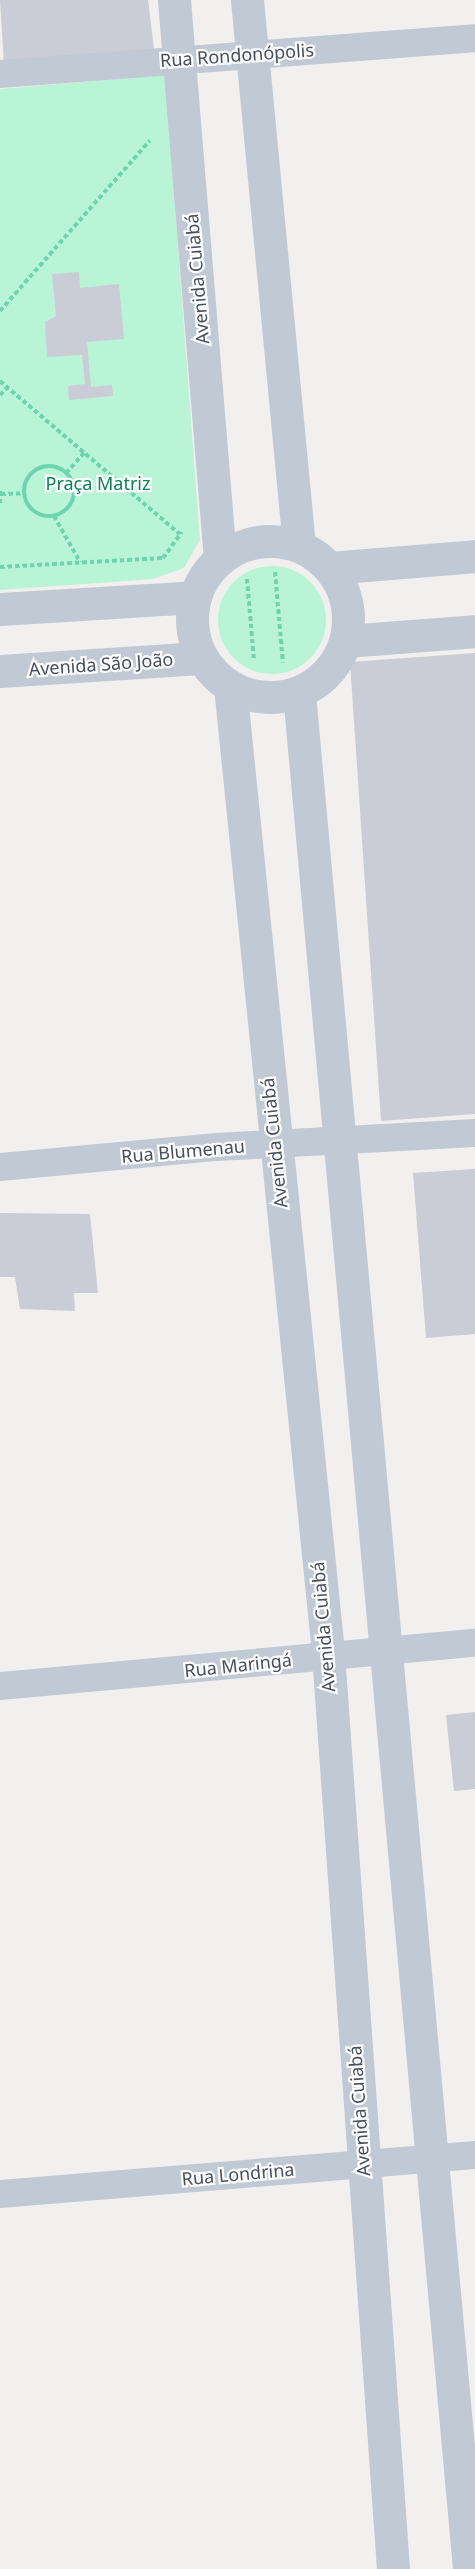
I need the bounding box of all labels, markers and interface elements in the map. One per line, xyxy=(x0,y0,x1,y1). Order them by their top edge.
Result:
street label: Rua Rondonópolis xyxy=(159,39,315,71)
street label: Avenida Cuiabá xyxy=(181,213,213,345)
park label: Praça Matriz xyxy=(46,472,150,494)
street label: Avenida São João xyxy=(28,648,174,680)
street label: Avenida Cuiabá xyxy=(256,1077,292,1209)
street label: Rua Blumenau xyxy=(120,1135,246,1167)
street label: Avenida Cuiabá xyxy=(307,1561,339,1693)
street label: Rua Maringá xyxy=(183,1649,293,1681)
street label: Avenida Cuiabá xyxy=(344,2045,374,2177)
street label: Rua Londrina xyxy=(181,2158,295,2190)

